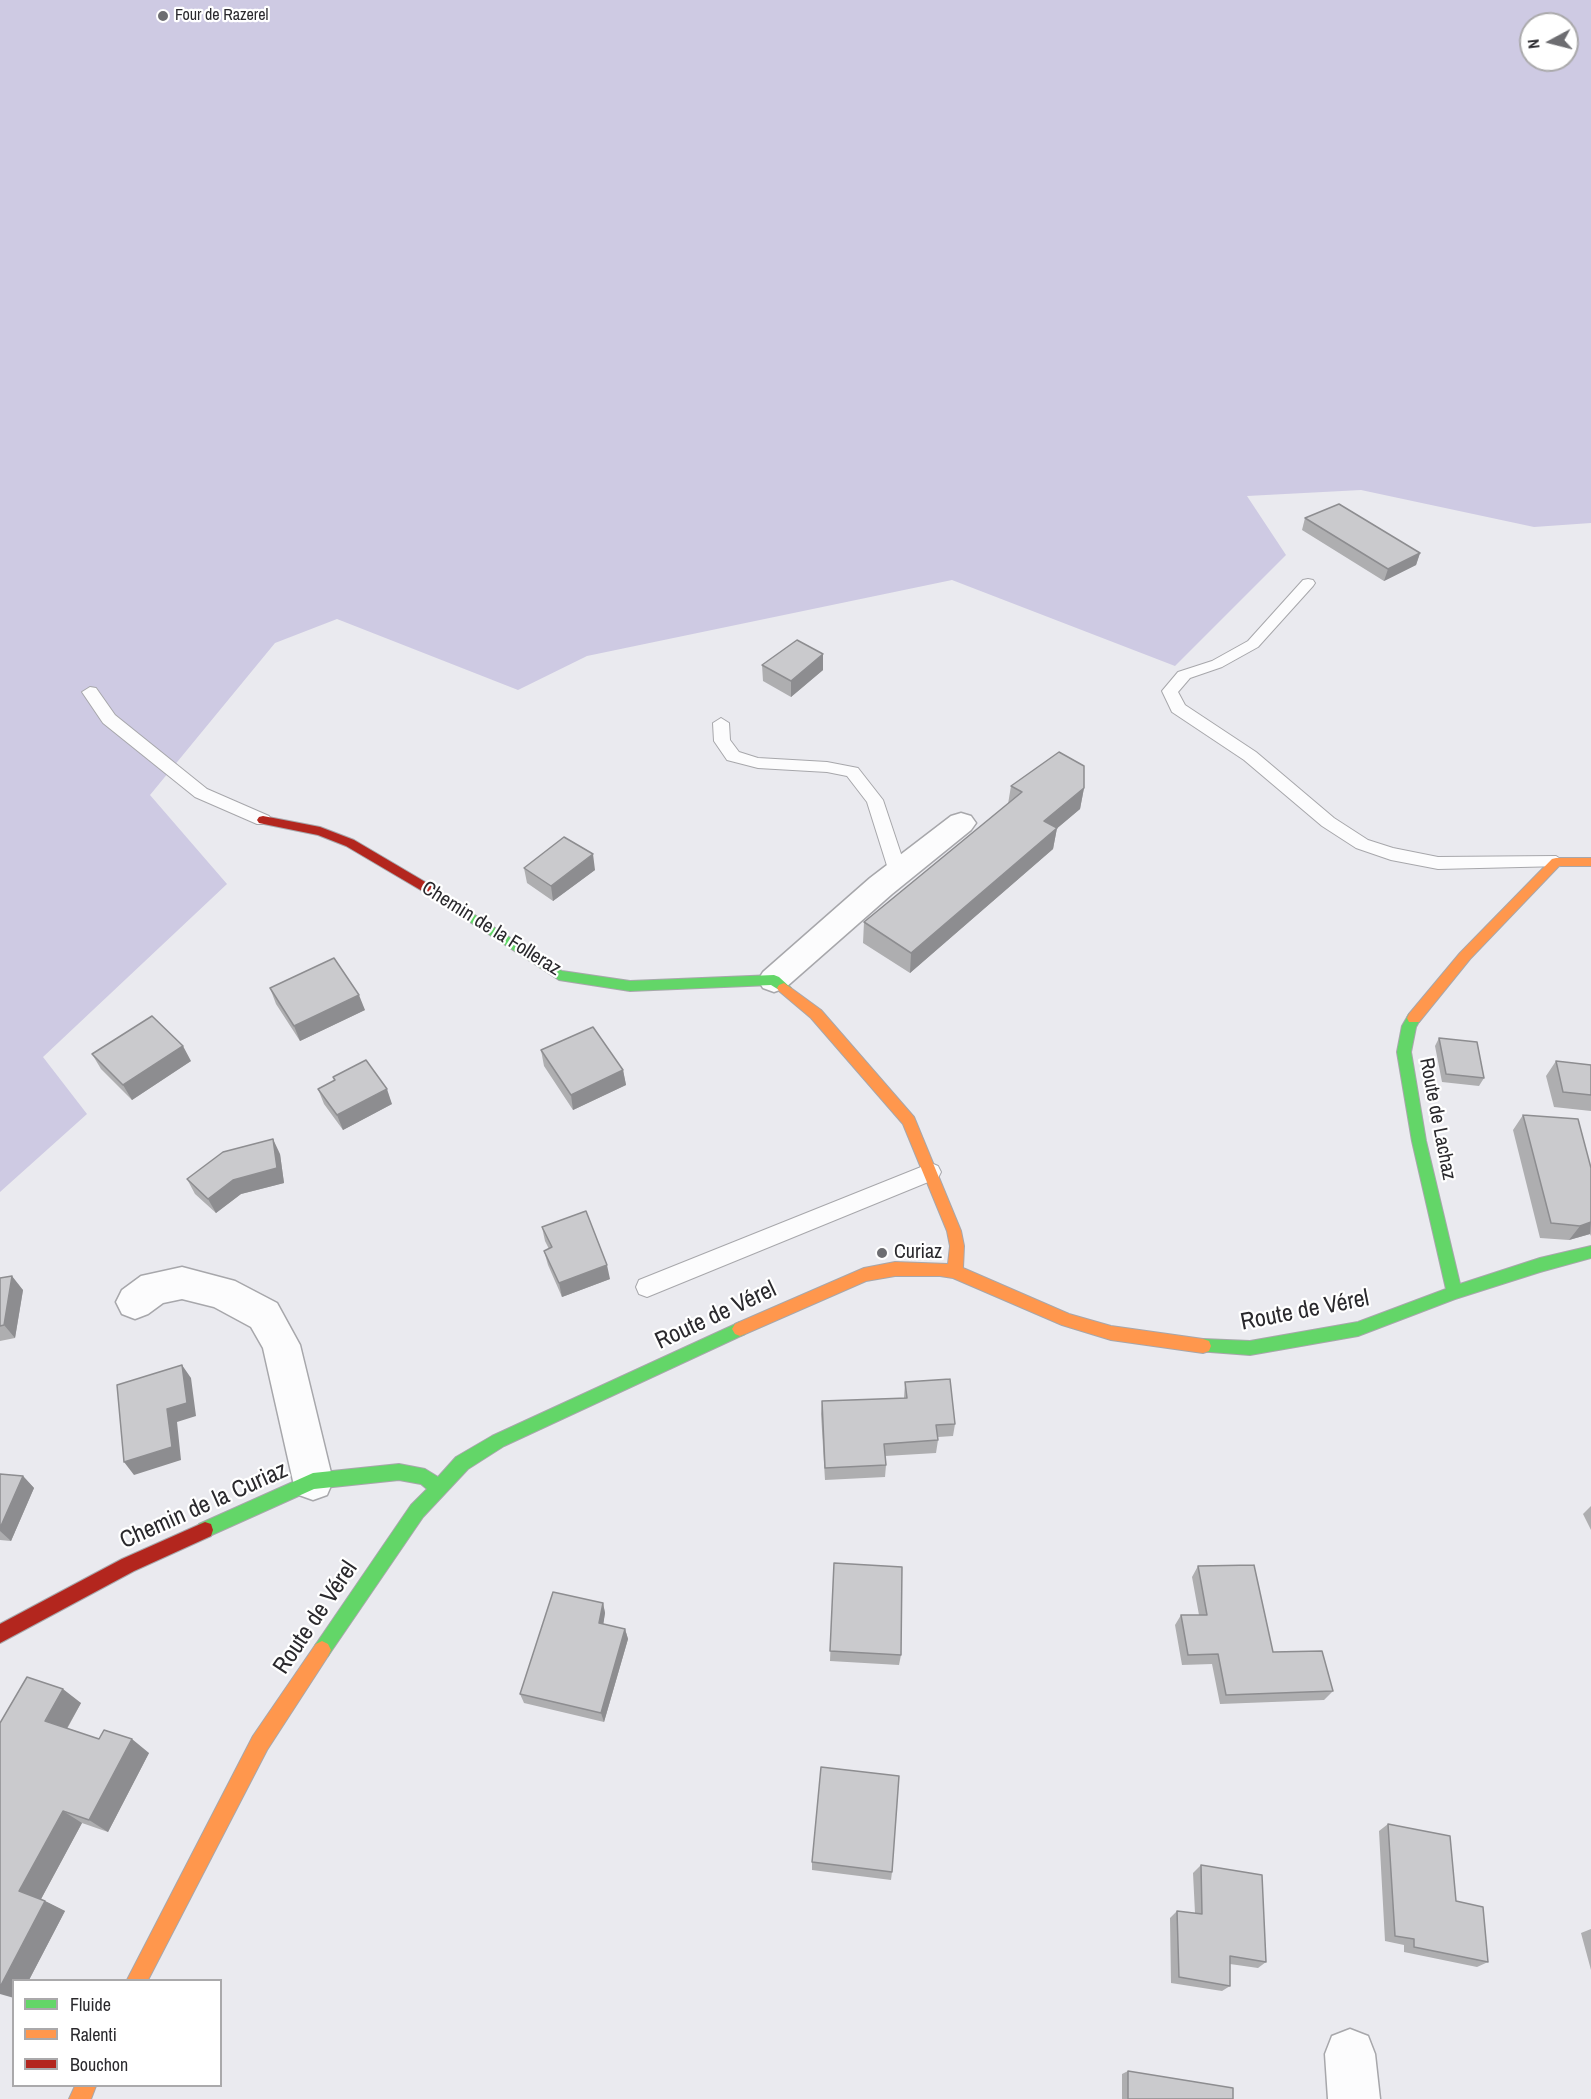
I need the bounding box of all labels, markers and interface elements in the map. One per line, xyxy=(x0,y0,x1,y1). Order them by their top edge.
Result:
place label: Four de Razerel xyxy=(175,6,268,26)
marker: Four de Razerel xyxy=(156,9,170,23)
north arrow xyxy=(1519,12,1579,72)
text: N xyxy=(1522,38,1545,50)
street label: Chemin de la Folleraz xyxy=(417,877,565,981)
street label: Route de Lachaz xyxy=(1413,1056,1461,1182)
place label: Curiaz xyxy=(894,1241,942,1265)
marker: Curiaz xyxy=(875,1246,889,1260)
street label: Route de Vérel xyxy=(651,1275,781,1357)
street label: Route de Vérel xyxy=(1238,1284,1372,1338)
street label: Chemin de la Curiaz xyxy=(116,1456,292,1556)
street label: Route de Vérel xyxy=(268,1556,364,1680)
legend xyxy=(12,1979,222,2087)
text: Fluide xyxy=(70,1992,111,2017)
text: Ralenti xyxy=(70,2022,117,2047)
text: Bouchon xyxy=(70,2052,128,2077)

